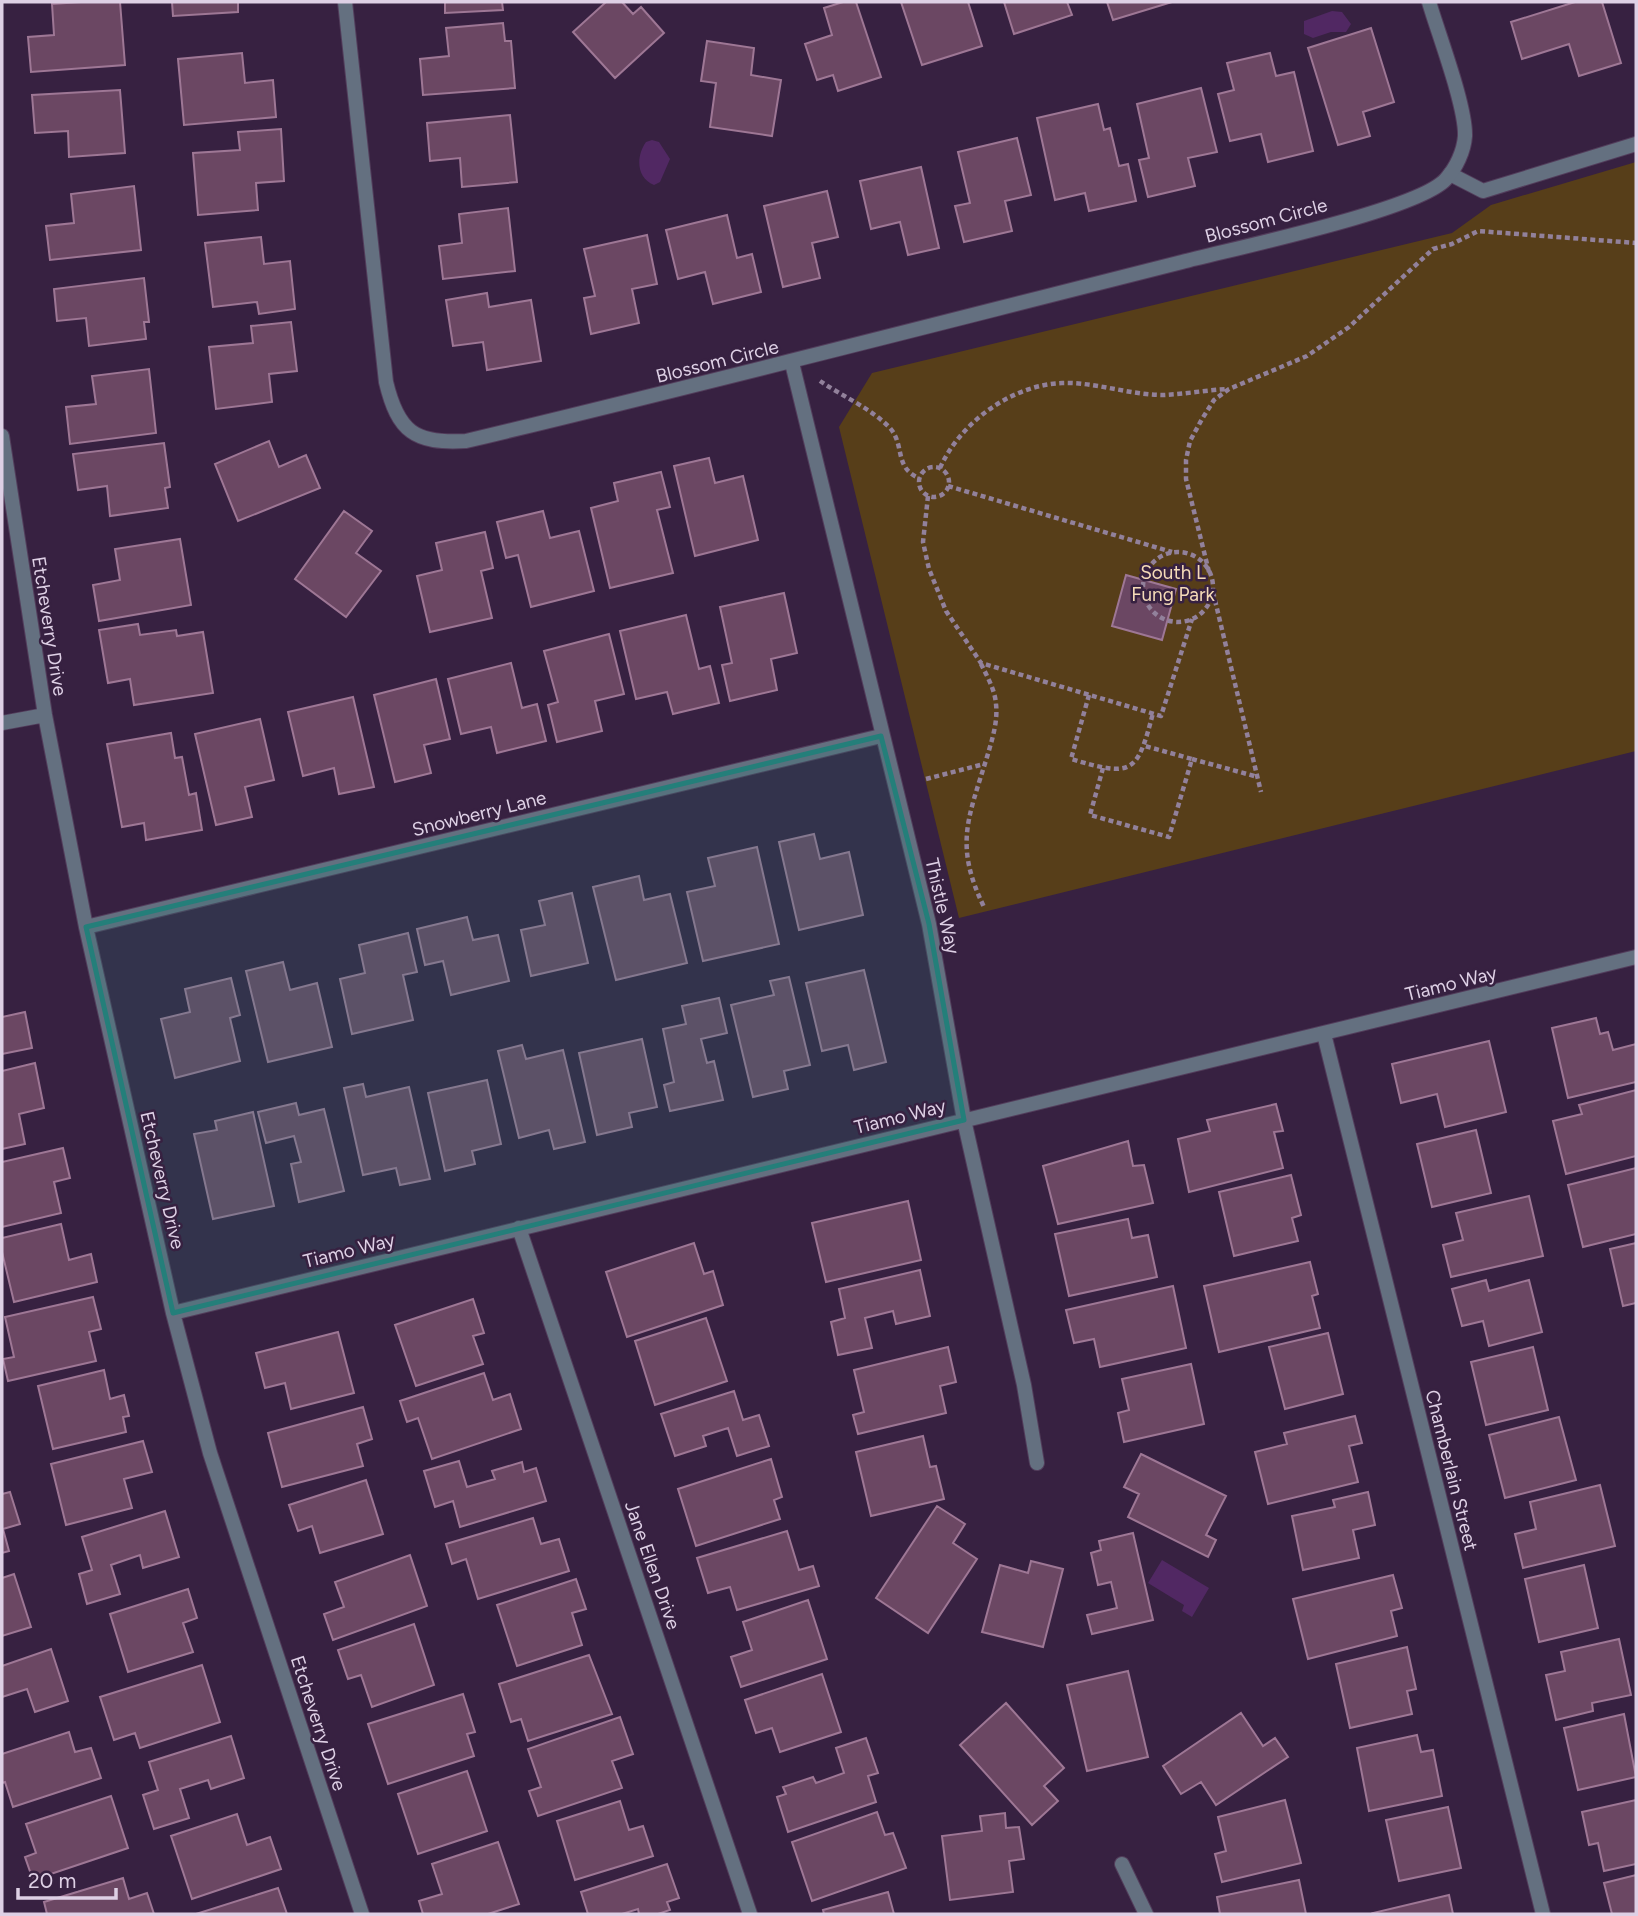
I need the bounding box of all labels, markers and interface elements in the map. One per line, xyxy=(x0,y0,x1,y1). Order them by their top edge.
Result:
street label: Blossom Circle xyxy=(1202,193,1330,248)
street label: Blossom Circle xyxy=(653,335,781,388)
street label: Etcheverry Drive xyxy=(27,555,72,697)
park label: South L Fung Park xyxy=(1131,561,1215,606)
street label: Snowberry Lane xyxy=(410,786,549,841)
street label: Thistle Way xyxy=(920,856,965,956)
street label: Tiamo Way xyxy=(1403,961,1499,1006)
street label: Tiamo Way xyxy=(852,1094,948,1139)
street label: Etcheverry Drive xyxy=(135,1109,190,1251)
street label: Tiamo Way xyxy=(301,1228,397,1273)
street label: Chamberlain Street xyxy=(1420,1387,1483,1553)
street label: Jane Ellen Drive xyxy=(620,1498,685,1632)
street label: Etcheverry Drive xyxy=(286,1653,351,1794)
scale bar xyxy=(18,1856,116,1900)
text: 20 m xyxy=(28,1868,76,1893)

